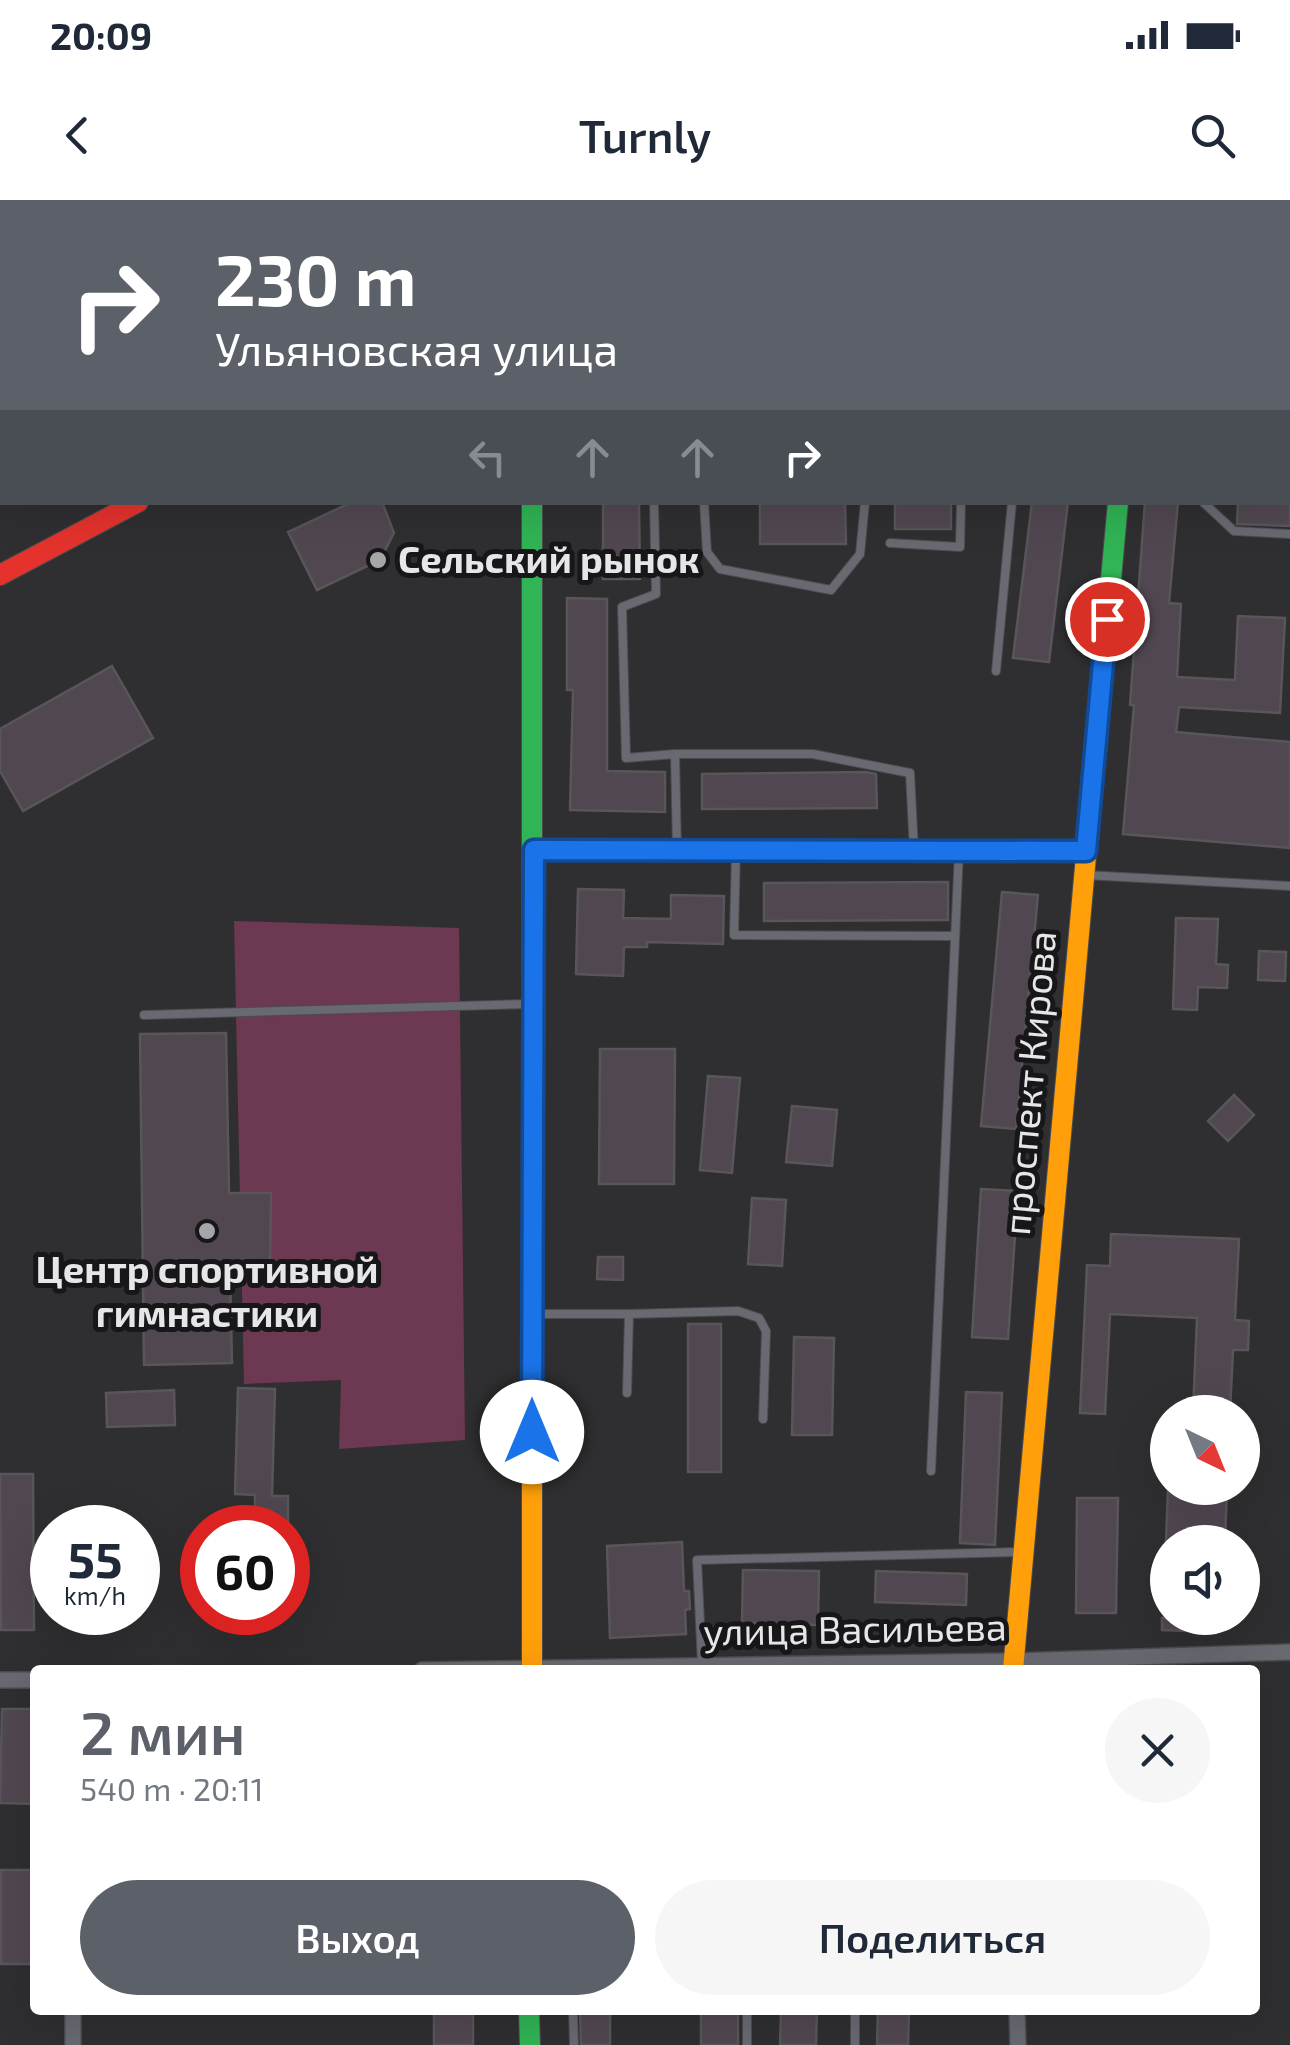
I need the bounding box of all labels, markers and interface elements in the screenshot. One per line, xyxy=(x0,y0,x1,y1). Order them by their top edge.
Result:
text: 20:09 xyxy=(50,12,152,58)
icon: back xyxy=(50,108,105,163)
text: Turnly xyxy=(579,108,711,162)
icon: search xyxy=(1185,108,1240,163)
text: 230 m xyxy=(215,236,416,320)
icon: right xyxy=(50,240,180,370)
text: Ульяновская улица xyxy=(215,321,618,375)
icon: left xyxy=(460,430,515,485)
icon: ahead xyxy=(565,430,620,485)
icon: ahead xyxy=(670,430,725,485)
icon: right xyxy=(775,430,830,485)
place label: Сельский рынок xyxy=(398,535,700,581)
marker: Сельский рынок xyxy=(367,549,389,571)
pin xyxy=(1065,577,1150,662)
icon: arrive xyxy=(1080,592,1135,647)
street label: проспект Кирова xyxy=(992,929,1064,1237)
marker: Центр спортивной гимнастики xyxy=(196,1220,218,1242)
place label: Центр спортивной гимнастики xyxy=(36,1245,378,1335)
position arrow xyxy=(480,1380,584,1484)
north arrow xyxy=(1150,1395,1260,1505)
map controls xyxy=(1150,1395,1260,1635)
speed limit sign: 60 xyxy=(180,1505,310,1635)
button: sound xyxy=(1150,1525,1260,1635)
text: 55 xyxy=(67,1528,123,1588)
text: km/h xyxy=(64,1580,126,1610)
street label: улица Васильева xyxy=(703,1602,1007,1654)
text: 2 мин xyxy=(80,1695,245,1767)
button: close xyxy=(1105,1698,1210,1803)
text: 540 m · 20:11 xyxy=(80,1769,263,1807)
button: Выход xyxy=(80,1880,635,1995)
button: Поделиться xyxy=(655,1880,1210,1995)

